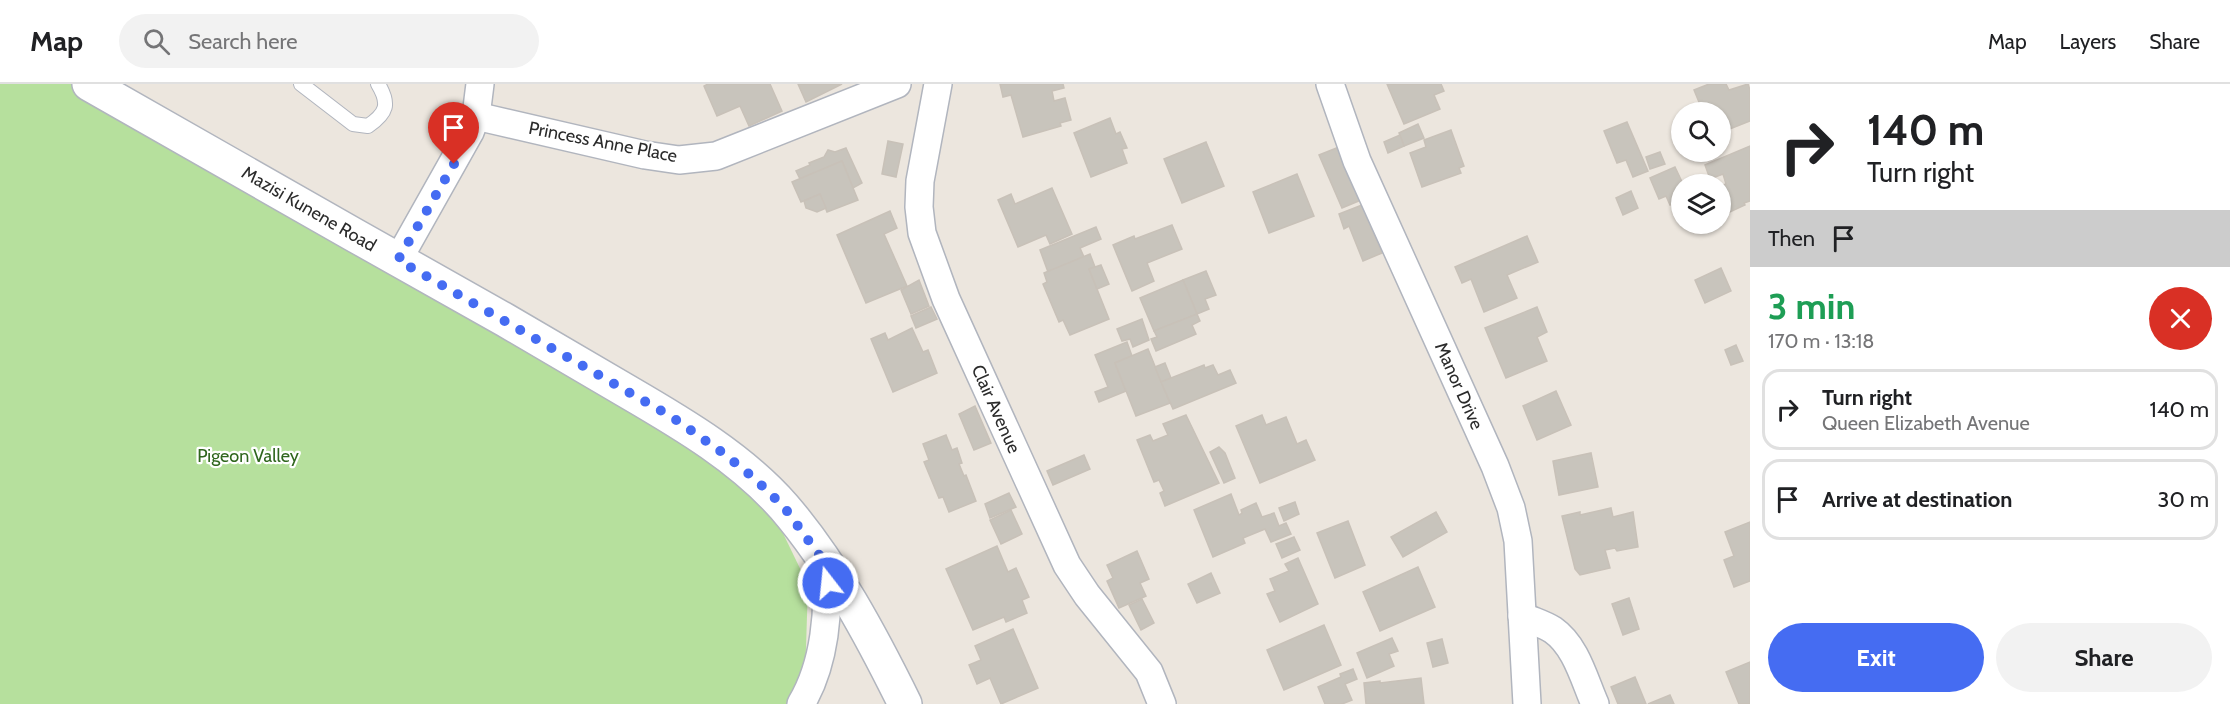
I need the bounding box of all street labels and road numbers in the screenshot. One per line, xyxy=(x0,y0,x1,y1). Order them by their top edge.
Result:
street label: Princess Anne Place xyxy=(527,117,679,167)
street label: Mazisi Kunene Road xyxy=(238,162,380,256)
street label: Manor Drive xyxy=(1430,339,1488,433)
street label: Clair Avenue xyxy=(967,361,1025,457)

